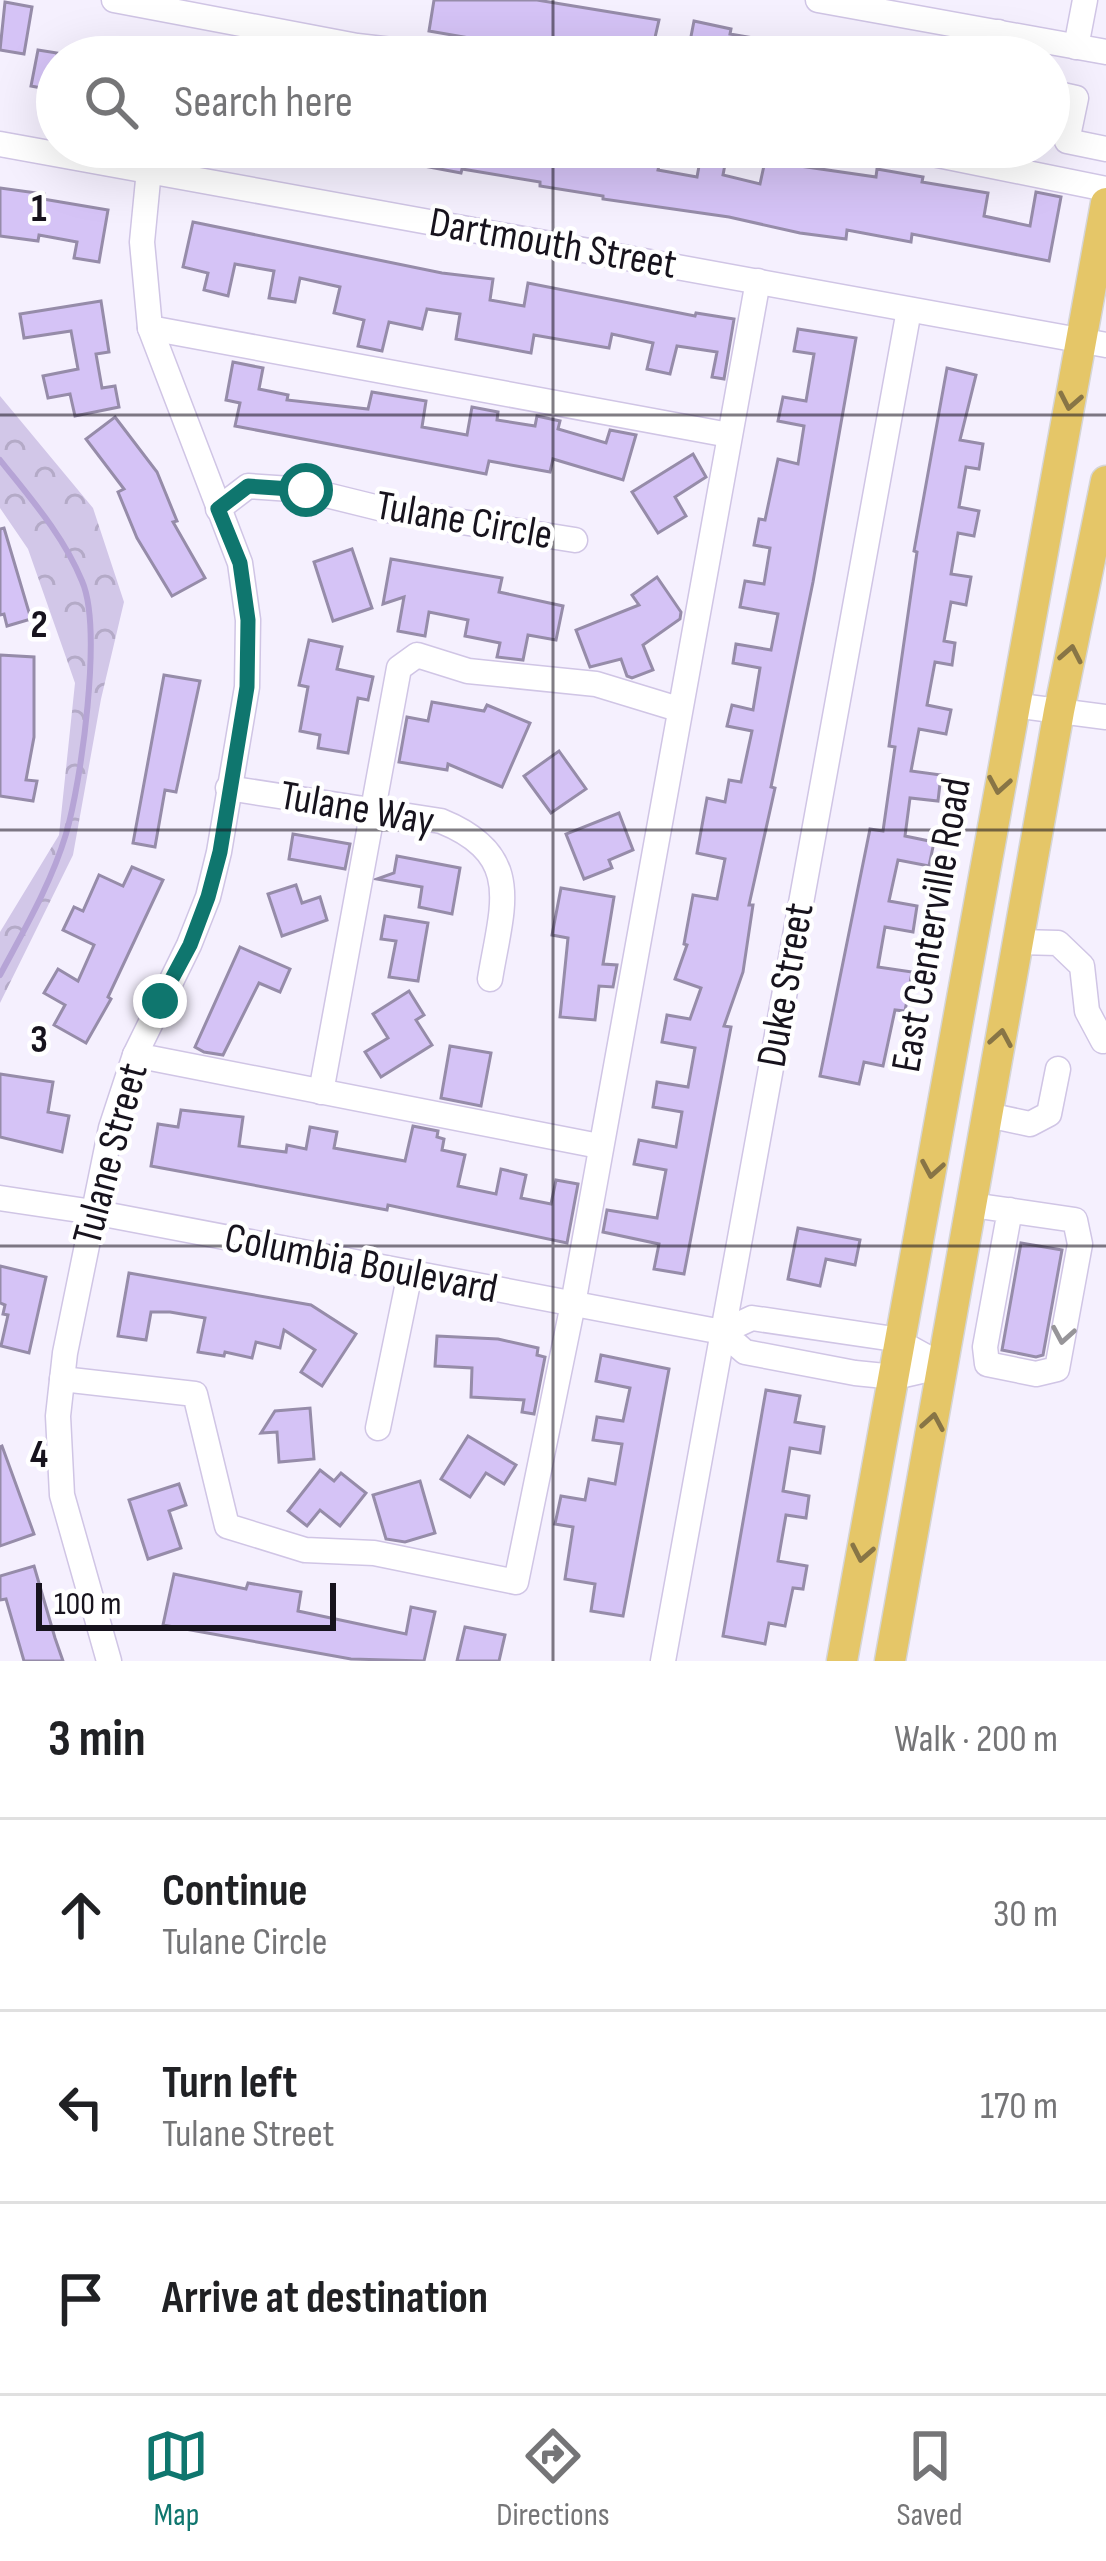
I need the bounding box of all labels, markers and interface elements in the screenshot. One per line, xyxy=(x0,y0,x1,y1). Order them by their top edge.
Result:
search box xyxy=(36,36,1070,168)
icon: search xyxy=(78,69,144,135)
text: Search here xyxy=(174,75,353,130)
text: 1 xyxy=(31,186,47,233)
street label: Dartmouth Street xyxy=(425,197,681,291)
one-way arrow xyxy=(1058,391,1084,411)
route start xyxy=(279,463,333,517)
street label: Tulane Circle xyxy=(372,480,556,562)
text: 2 xyxy=(30,602,48,649)
one-way arrow xyxy=(1057,644,1083,664)
street label: Tulane Way xyxy=(276,770,438,848)
street label: East Centerville Road xyxy=(881,774,983,1076)
one-way arrow xyxy=(988,774,1013,794)
street label: Duke Street xyxy=(746,899,826,1071)
route end xyxy=(133,974,187,1028)
text: 3 xyxy=(30,1017,48,1064)
one-way arrow xyxy=(988,1028,1013,1048)
street label: Tulane Street xyxy=(62,1058,160,1250)
one-way arrow xyxy=(921,1159,946,1179)
street label: Columbia Boulevard xyxy=(220,1213,502,1315)
one-way arrow xyxy=(1051,1325,1077,1345)
one-way arrow xyxy=(920,1412,945,1432)
text: 4 xyxy=(30,1432,48,1479)
one-way arrow xyxy=(851,1542,876,1562)
scale bar xyxy=(36,1577,336,1630)
text: 100 m xyxy=(54,1584,121,1624)
text: 3 min xyxy=(48,1709,146,1770)
text: Walk · 200 m xyxy=(894,1716,1058,1763)
text: Continue xyxy=(162,1864,308,1919)
icon: ahead xyxy=(48,1882,114,1948)
text: 30 m xyxy=(993,1891,1058,1938)
text: Tulane Circle xyxy=(162,1919,327,1966)
text: Turn left xyxy=(162,2056,297,2111)
icon: left xyxy=(48,2074,114,2140)
text: 170 m xyxy=(980,2083,1058,2130)
text: Tulane Street xyxy=(162,2111,334,2158)
icon: arrive xyxy=(48,2266,114,2332)
text: Arrive at destination xyxy=(162,2271,488,2326)
tab: Map xyxy=(143,2423,209,2535)
tab: Directions xyxy=(496,2423,610,2535)
tab: Saved xyxy=(896,2423,963,2535)

